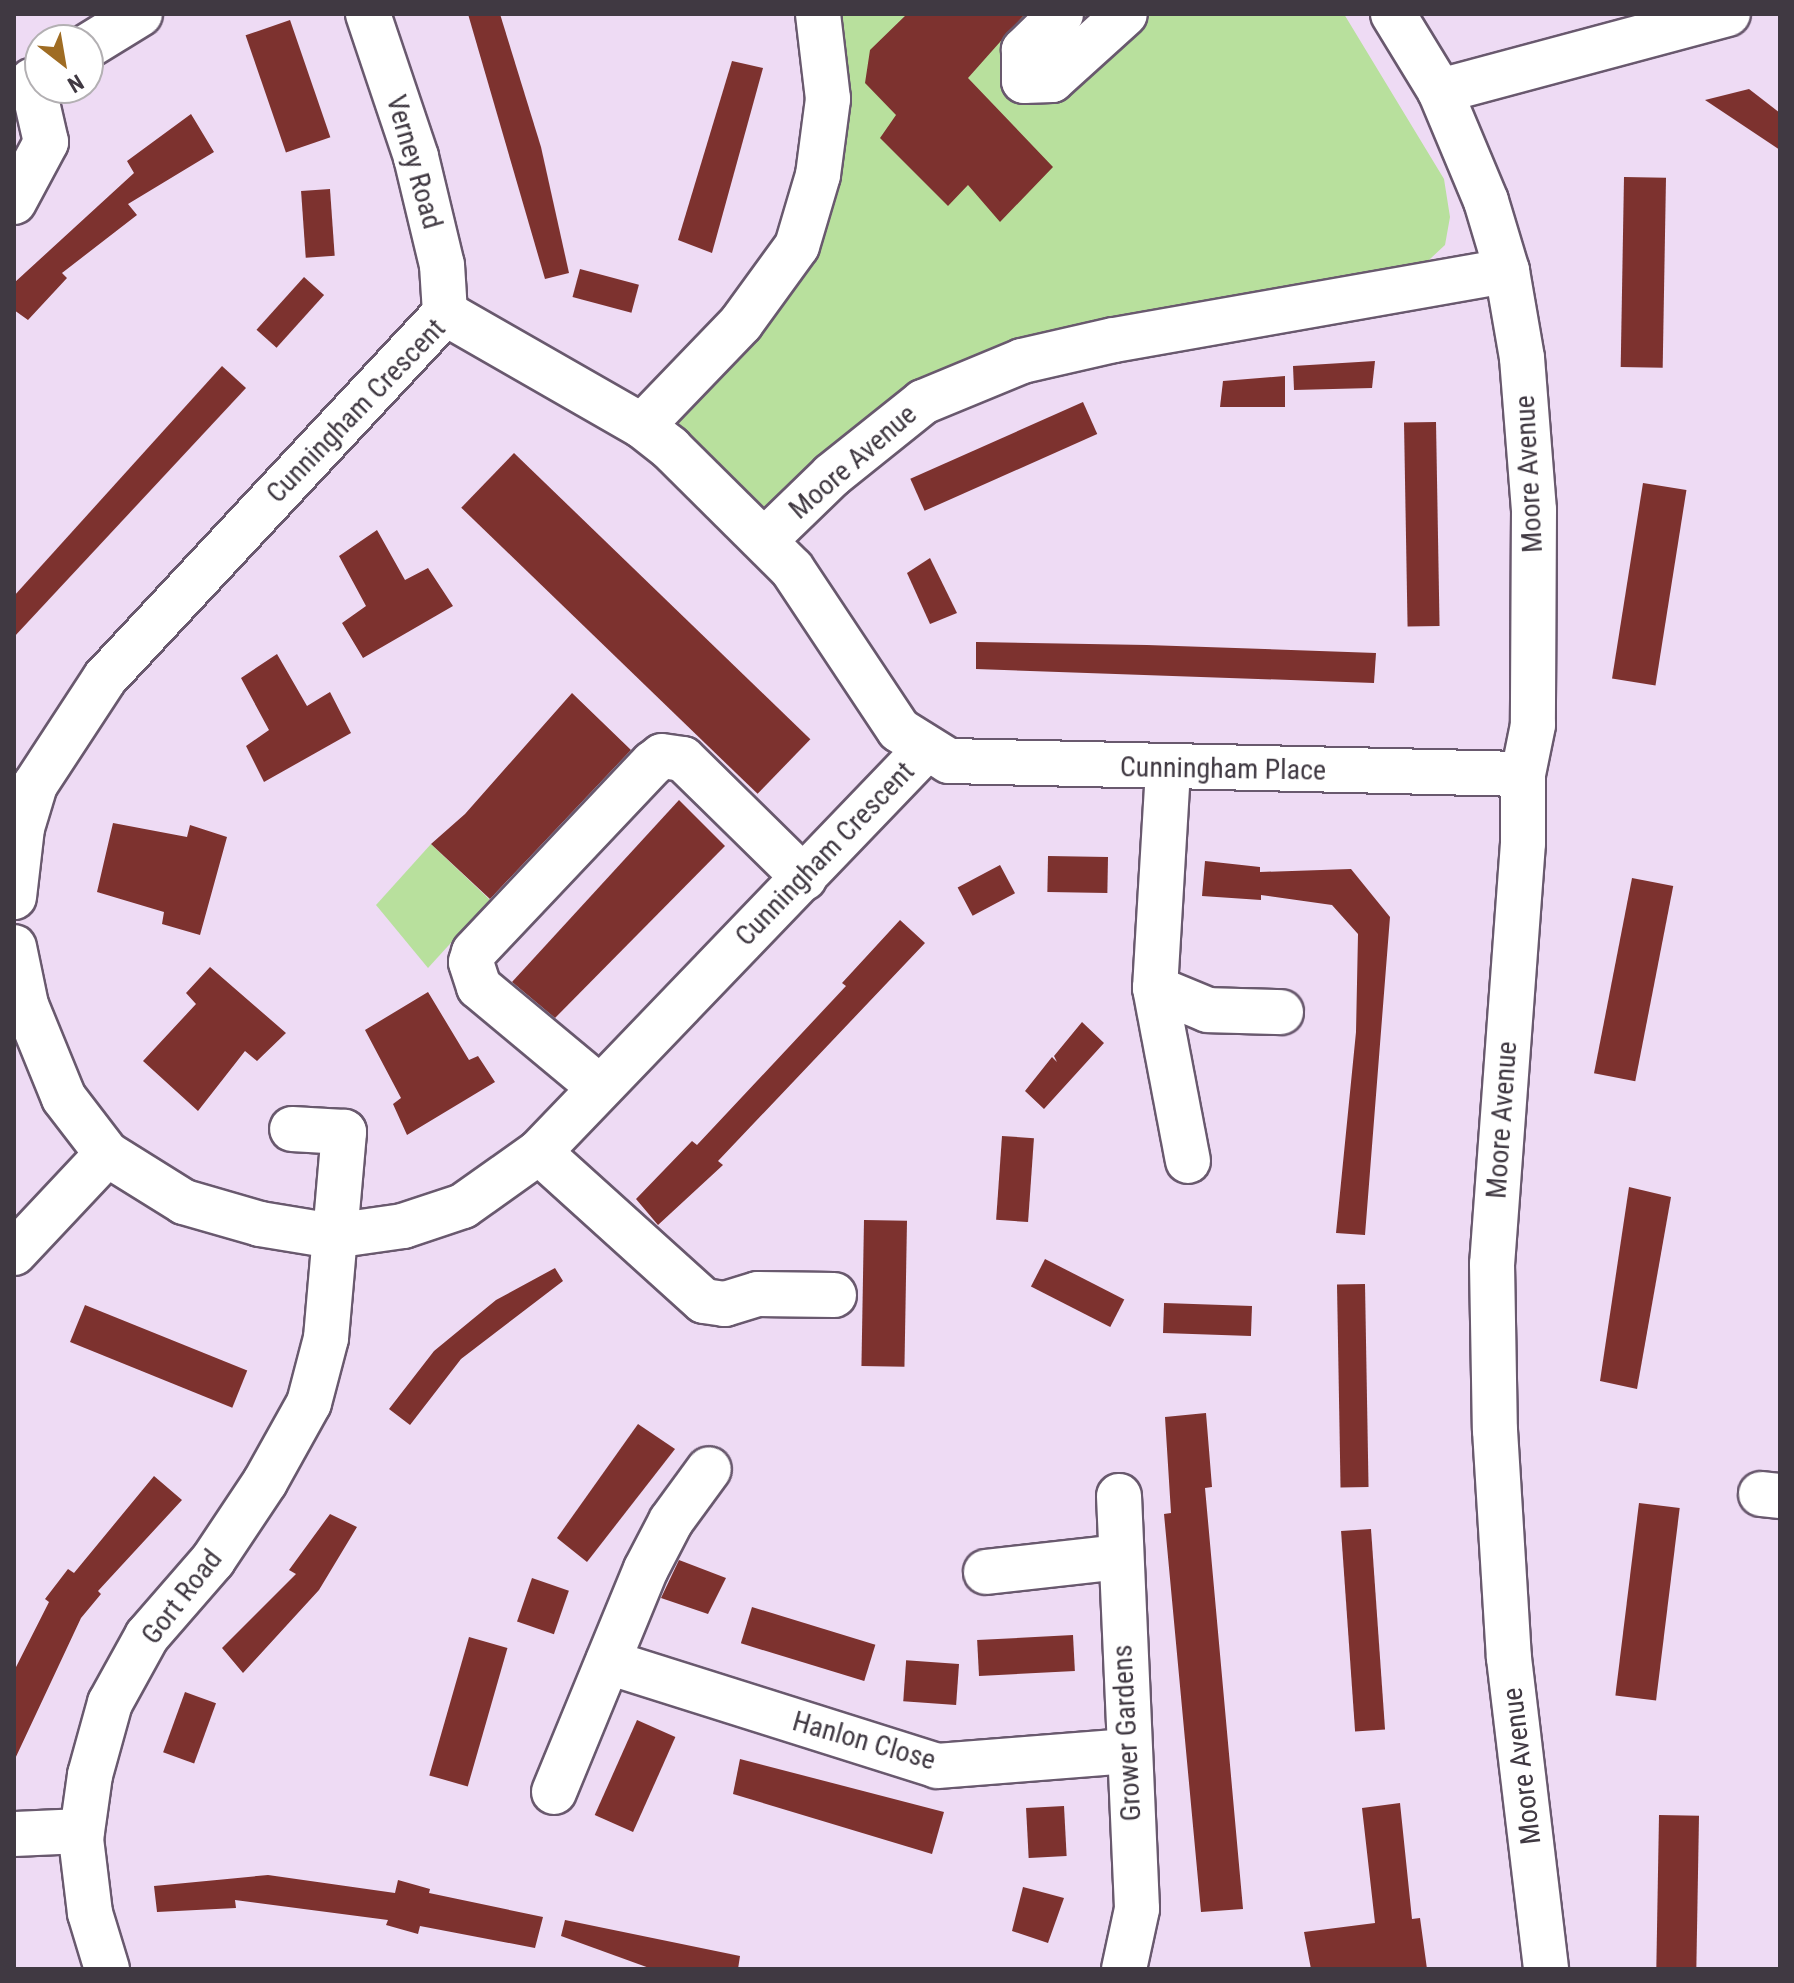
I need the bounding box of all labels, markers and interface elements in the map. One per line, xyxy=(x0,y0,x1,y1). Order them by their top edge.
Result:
north arrow xyxy=(24,24,104,104)
text: N xyxy=(63,69,88,97)
street label: Verney Road xyxy=(379,91,449,233)
street label: Cunningham Crescent xyxy=(260,312,452,510)
street label: Moore Avenue xyxy=(1508,394,1550,554)
street label: Moore Avenue xyxy=(782,398,924,526)
street label: Cunningham Place xyxy=(1120,750,1326,788)
street label: Cunningham Crescent xyxy=(729,755,921,953)
street label: Moore Avenue xyxy=(1480,1040,1524,1200)
street label: Gort Road xyxy=(135,1543,229,1651)
street label: Grower Gardens xyxy=(1106,1644,1148,1822)
street label: Moore Avenue xyxy=(1496,1686,1548,1846)
street label: Hanlon Close xyxy=(789,1705,939,1777)

